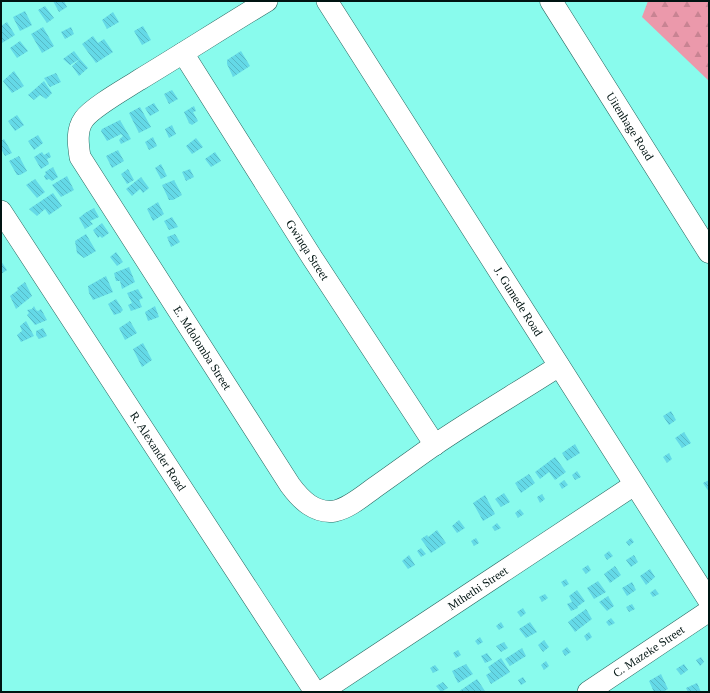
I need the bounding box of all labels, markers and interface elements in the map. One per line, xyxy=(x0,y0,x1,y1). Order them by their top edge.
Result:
street label: Uitenhage Road xyxy=(603,90,656,163)
street label: Gwinqa Street xyxy=(283,217,332,283)
street label: J. Gumede Road xyxy=(491,264,545,339)
street label: E. Mdolomba Street xyxy=(170,303,235,393)
street label: R. Alexander Road xyxy=(127,409,189,494)
street label: Mthethi Street xyxy=(445,563,511,613)
street label: C. Mazeke Street xyxy=(610,622,688,680)

